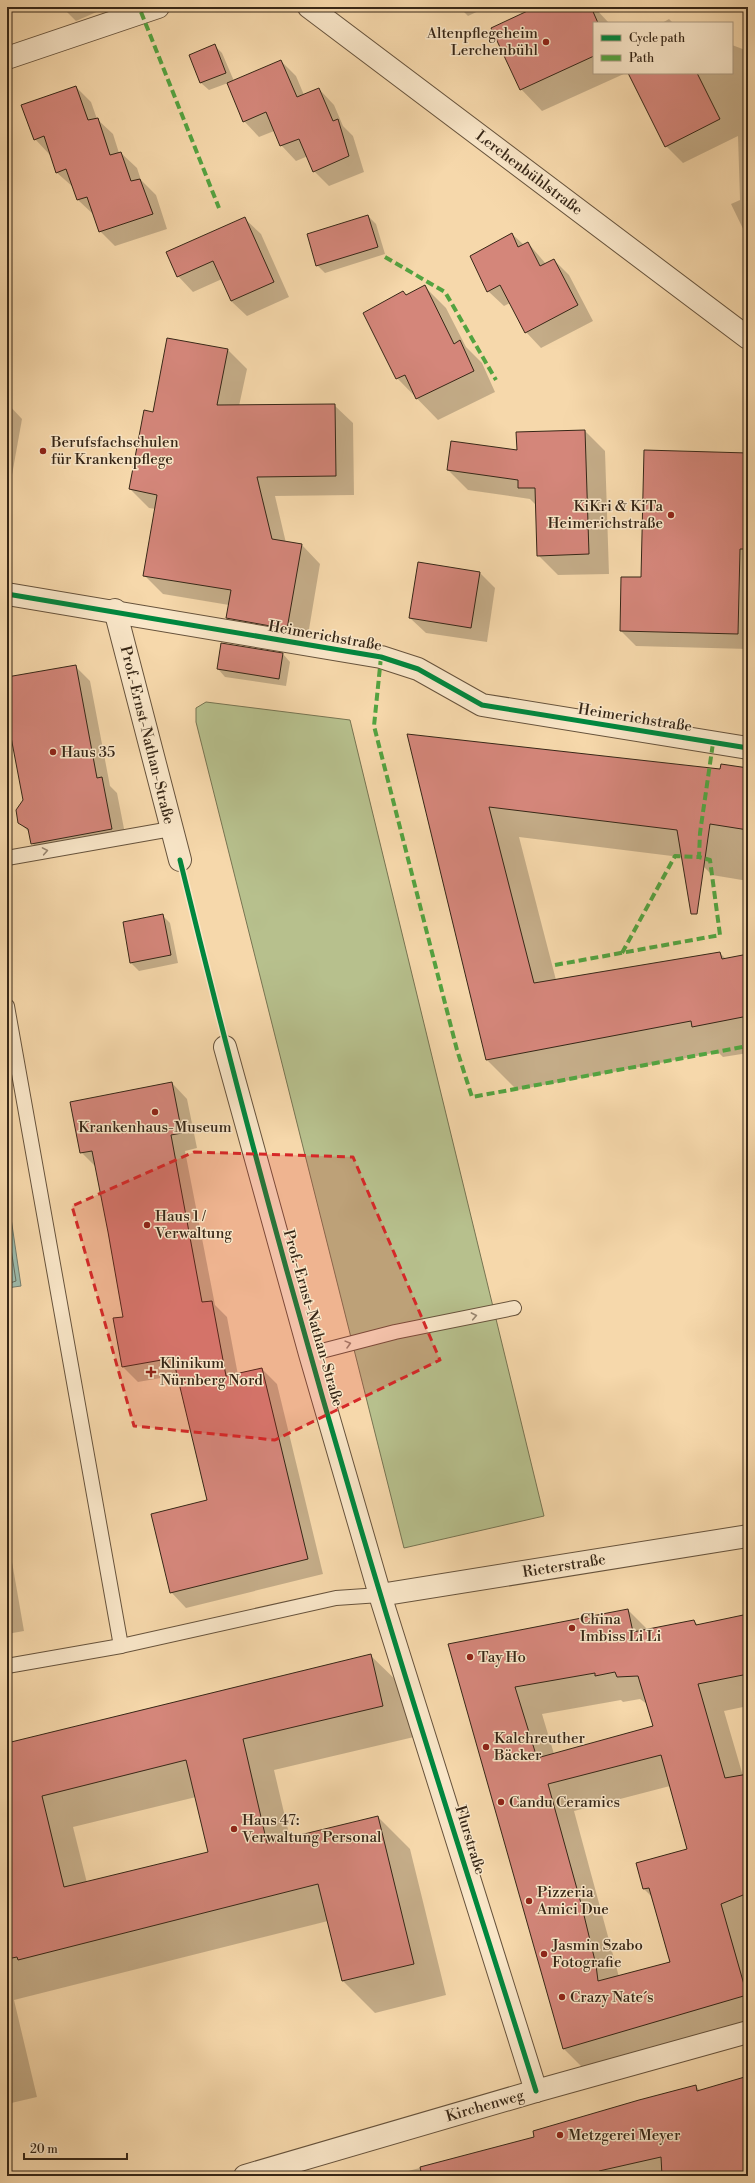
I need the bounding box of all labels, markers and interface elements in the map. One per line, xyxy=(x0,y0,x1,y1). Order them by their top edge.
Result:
legend xyxy=(593,22,733,74)
place label: Altenpflegeheim Lerchenbühl xyxy=(426,24,539,60)
text: Cycle path xyxy=(629,31,685,46)
marker: Altenpflegeheim Lerchenbühl xyxy=(541,37,551,47)
text: Path xyxy=(629,51,654,66)
street label: Lerchenbühlstraße xyxy=(472,127,586,219)
place label: Berufsfachschulen für Krankenpflege xyxy=(50,433,179,469)
marker: Berufsfachschulen für Krankenpflege xyxy=(38,446,48,456)
place label: KiKri & KiTa Heimerichstraße xyxy=(548,497,663,533)
marker: KiKri & KiTa Heimerichstraße xyxy=(666,510,676,520)
street label: Heimerichstraße xyxy=(267,617,383,655)
street label: Prof.-Ernst-Nathan-Straße xyxy=(116,644,178,826)
street label: Heimerichstraße xyxy=(577,700,693,736)
place label: Haus 35 xyxy=(61,743,115,762)
marker: Haus 35 xyxy=(48,747,58,757)
one-way arrow xyxy=(42,847,48,855)
marker: Krankenhaus-Museum xyxy=(150,1107,160,1117)
place label: Krankenhaus-Museum xyxy=(78,1118,232,1137)
place label: Haus 1 / Verwaltung xyxy=(154,1207,232,1243)
marker: Haus 1 / Verwaltung xyxy=(142,1220,152,1230)
street label: Prof.-Ernst-Nathan-Straße xyxy=(279,1227,347,1409)
one-way arrow xyxy=(471,1312,478,1320)
one-way arrow xyxy=(344,1341,351,1349)
place label: Klinikum Nürnberg Nord xyxy=(160,1354,263,1390)
marker: Klinikum Nürnberg Nord xyxy=(145,1366,157,1378)
street label: Rieterstraße xyxy=(521,1550,607,1582)
place label: China Imbiss Li Li xyxy=(580,1610,661,1646)
marker: China Imbiss Li Li xyxy=(567,1623,577,1633)
place label: Tay Ho xyxy=(478,1648,526,1667)
marker: Tay Ho xyxy=(465,1652,475,1662)
place label: Kalchreuther Bäcker xyxy=(493,1729,585,1765)
marker: Kalchreuther Bäcker xyxy=(481,1742,491,1752)
place label: Candu Ceramics xyxy=(509,1793,620,1812)
marker: Candu Ceramics xyxy=(496,1797,506,1807)
street label: Flurstraße xyxy=(450,1803,490,1877)
place label: Haus 47: Verwaltung Personal xyxy=(241,1811,382,1847)
marker: Haus 47: Verwaltung Personal xyxy=(229,1824,239,1834)
place label: Pizzeria Amici Due xyxy=(536,1883,609,1919)
marker: Pizzeria Amici Due xyxy=(524,1896,534,1906)
place label: Jasmin Szabo Fotografie xyxy=(551,1936,643,1972)
marker: Jasmin Szabo Fotografie xyxy=(539,1949,549,1959)
place label: Crazy Nate´s xyxy=(570,1988,653,2007)
marker: Crazy Nate´s xyxy=(557,1992,567,2002)
street label: Kirchenweg xyxy=(444,2086,527,2126)
place label: Metzgerei Meyer xyxy=(568,2126,681,2145)
marker: Metzgerei Meyer xyxy=(555,2130,565,2140)
scale bar xyxy=(24,2135,127,2161)
text: 20 m xyxy=(30,2142,58,2157)

